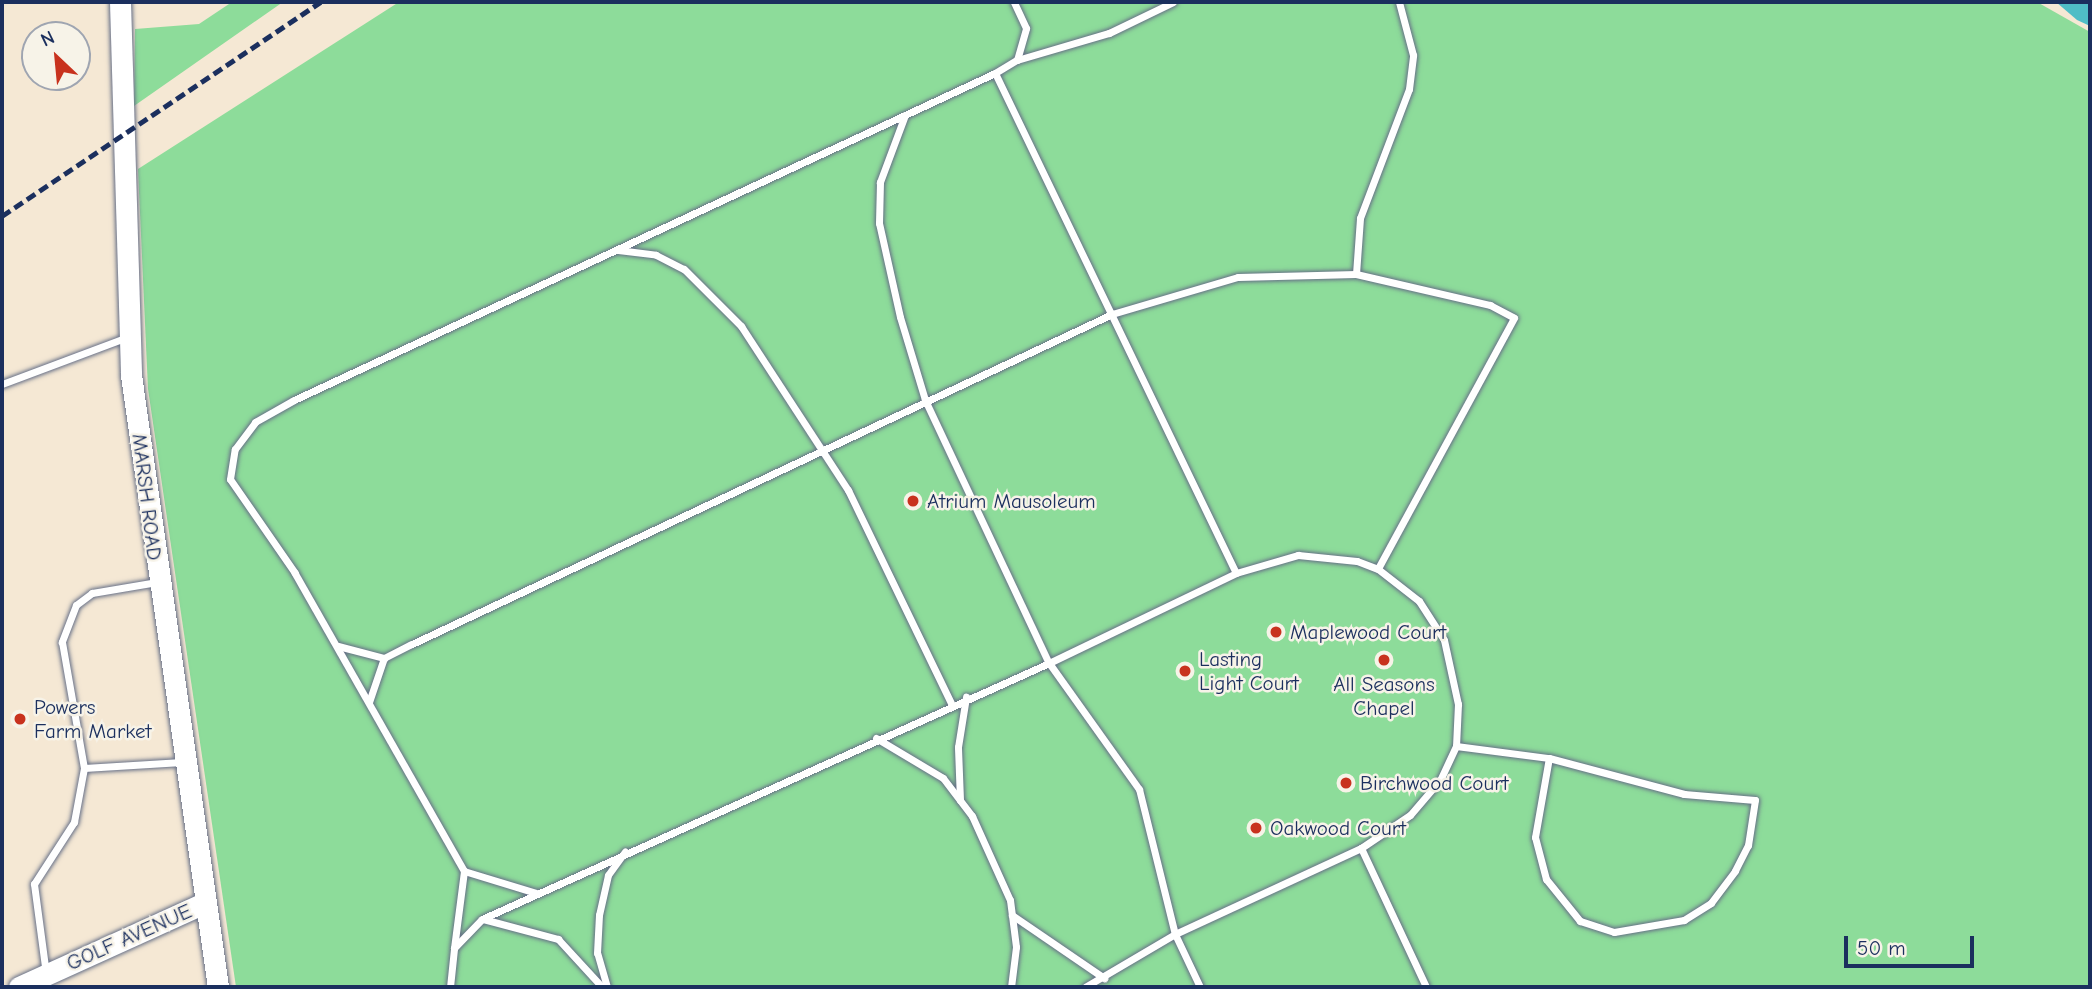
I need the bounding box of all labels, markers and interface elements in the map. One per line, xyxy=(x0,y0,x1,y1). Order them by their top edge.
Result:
north arrow xyxy=(21,21,91,91)
text: N xyxy=(37,26,58,52)
street label: MARSH ROAD xyxy=(127,432,167,562)
place label: Atrium Mausoleum xyxy=(927,488,1096,514)
marker: Atrium Mausoleum xyxy=(905,493,921,509)
place label: Maplewood Court xyxy=(1290,619,1446,645)
marker: Maplewood Court xyxy=(1268,624,1284,640)
place label: Lasting Light Court xyxy=(1199,646,1299,696)
marker: All Seasons Chapel xyxy=(1376,652,1392,668)
marker: Lasting Light Court xyxy=(1177,663,1193,679)
place label: All Seasons Chapel xyxy=(1333,671,1435,721)
place label: Powers Farm Market xyxy=(34,694,151,744)
marker: Powers Farm Market xyxy=(12,711,28,727)
place label: Birchwood Court xyxy=(1360,770,1508,796)
marker: Birchwood Court xyxy=(1338,775,1354,791)
place label: Oakwood Court xyxy=(1270,815,1406,841)
marker: Oakwood Court xyxy=(1248,820,1264,836)
street label: GOLF AVENUE xyxy=(62,898,196,976)
scale bar xyxy=(1847,922,1976,966)
text: 50 m xyxy=(1857,936,1906,960)

